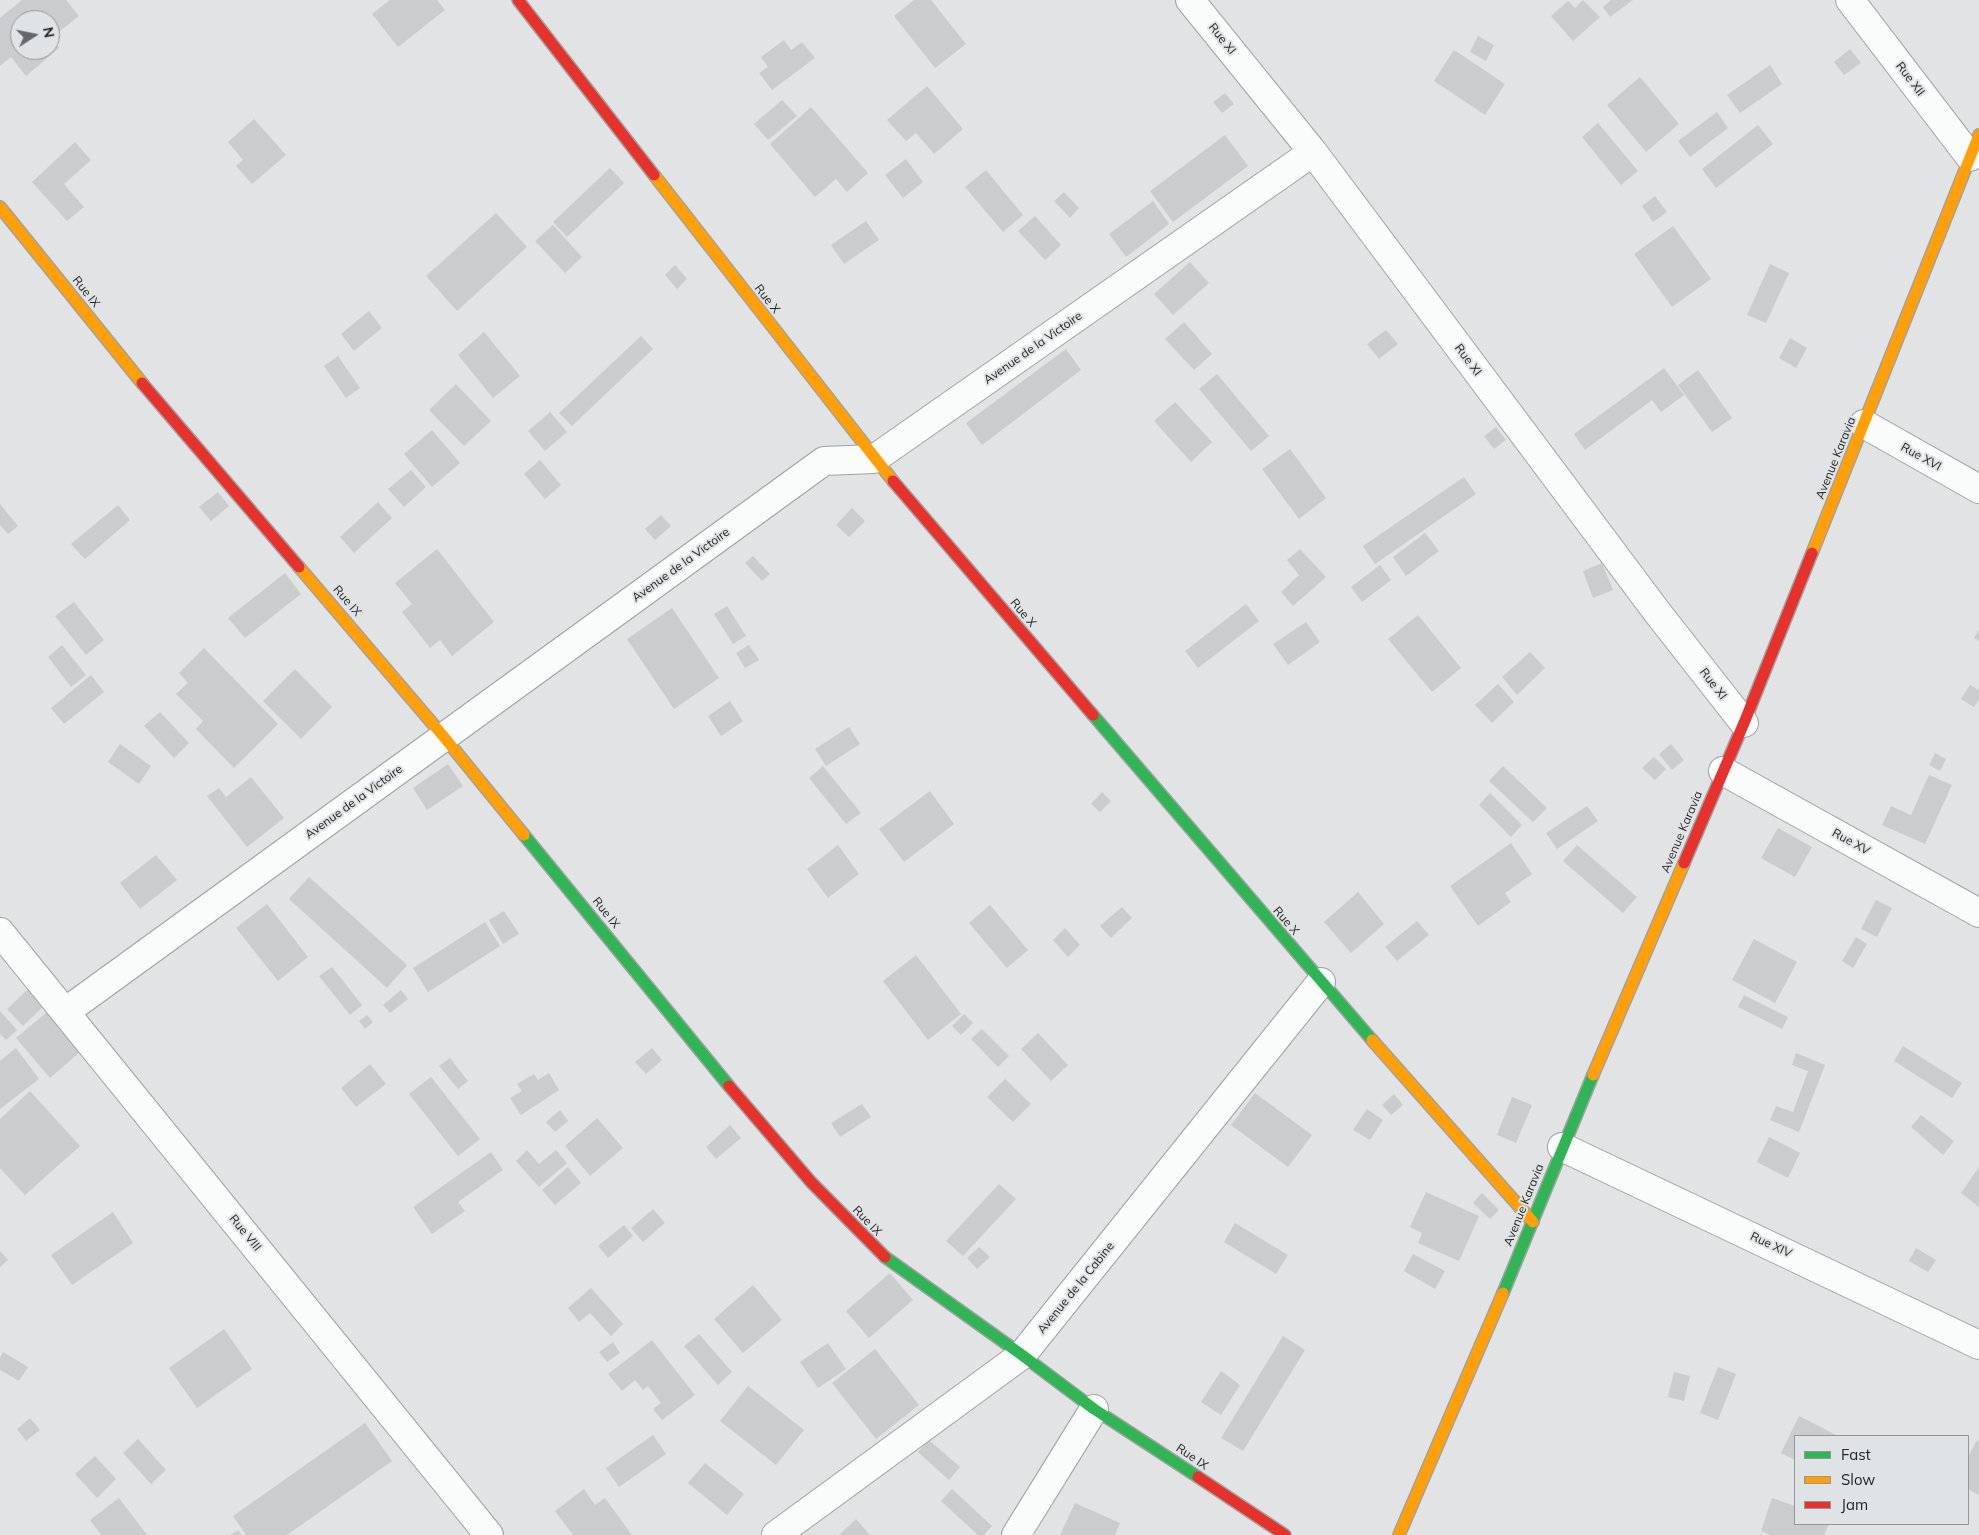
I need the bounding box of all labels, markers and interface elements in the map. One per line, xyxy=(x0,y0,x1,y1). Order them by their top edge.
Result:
north arrow xyxy=(10,10,60,60)
street label: Rue XI xyxy=(1205,21,1239,57)
text: N xyxy=(39,25,59,39)
street label: Rue XII xyxy=(1893,59,1927,99)
street label: Rue IX xyxy=(69,274,103,310)
street label: Rue X xyxy=(751,282,783,316)
street label: Avenue de la Victoire xyxy=(981,309,1085,387)
street label: Rue XI xyxy=(1451,341,1485,379)
street label: Avenue Karavia xyxy=(1813,415,1859,501)
street label: Rue XVI xyxy=(1898,440,1944,474)
street label: Avenue de la Victoire xyxy=(630,525,732,605)
street label: Rue IX xyxy=(330,583,364,619)
street label: Rue X xyxy=(1007,596,1039,630)
street label: Rue XI xyxy=(1696,665,1730,703)
street label: Avenue de la Victoire xyxy=(303,762,405,842)
street label: Avenue Karavia xyxy=(1658,789,1706,875)
street label: Rue XV xyxy=(1830,826,1872,858)
street label: Rue IX xyxy=(589,895,623,931)
street label: Rue X xyxy=(1270,904,1302,938)
street label: Avenue Karavia xyxy=(1501,1162,1547,1248)
street label: Rue IX xyxy=(849,1203,885,1239)
street label: Rue VIII xyxy=(226,1212,264,1254)
street label: Rue XIV xyxy=(1748,1229,1794,1261)
street label: Avenue de la Cabine xyxy=(1035,1239,1117,1337)
legend xyxy=(1794,1435,1969,1525)
street label: Rue IX xyxy=(1173,1441,1211,1473)
text: Fast xyxy=(1841,1445,1871,1464)
text: Slow xyxy=(1841,1470,1875,1489)
text: Jam xyxy=(1841,1495,1868,1514)

